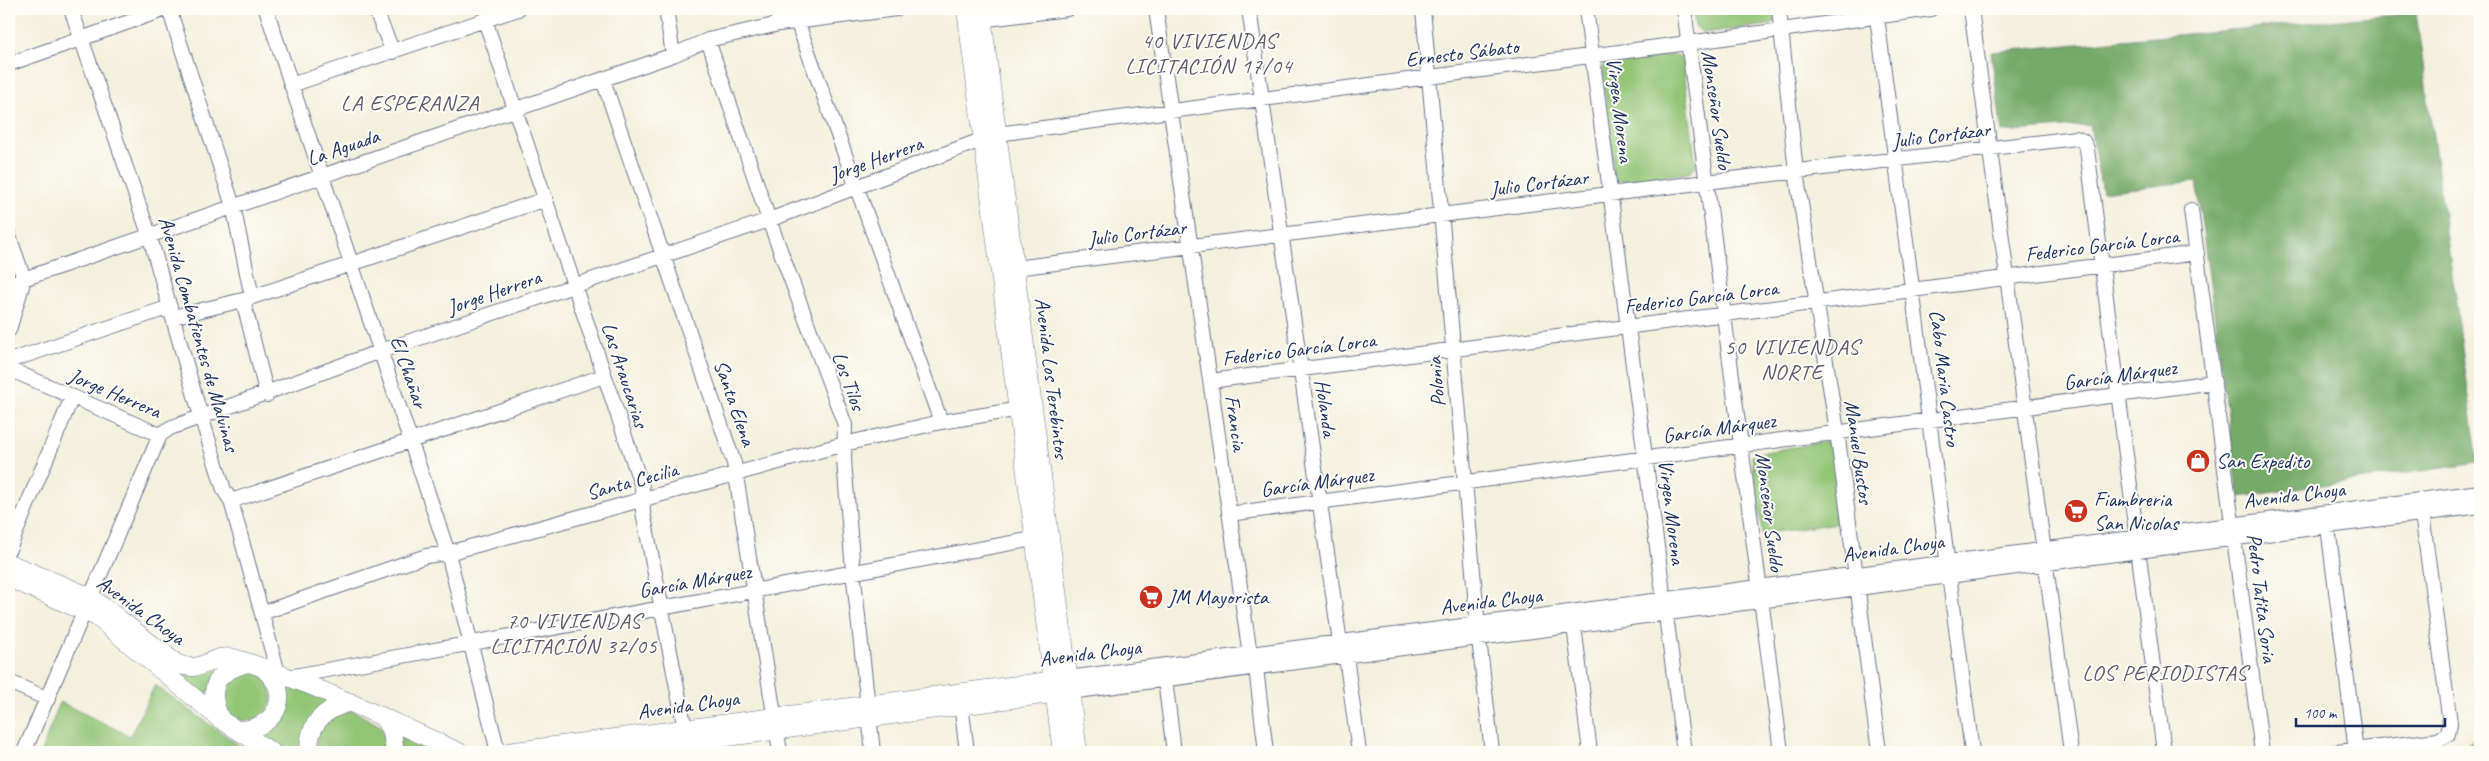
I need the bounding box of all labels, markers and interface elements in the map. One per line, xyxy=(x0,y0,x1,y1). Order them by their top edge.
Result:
district label: 40 VIVIENDAS LICITACIÓN 17/04 xyxy=(1125,27,1294,80)
street label: Ernesto Sábato xyxy=(1404,33,1522,73)
street label: Monseñor Sueldo xyxy=(1696,49,1738,173)
street label: Virgen Morena xyxy=(1601,56,1640,165)
district label: LA ESPERANZA xyxy=(341,89,479,117)
street label: Julio Cortázar xyxy=(1890,116,1993,154)
street label: La Aguada xyxy=(303,122,384,172)
street label: Jorge Herrera xyxy=(825,130,928,188)
street label: Julio Cortázar xyxy=(1488,164,1591,202)
street label: Avenida Combatientes de Malvinas xyxy=(153,213,246,456)
street label: Julio Cortázar xyxy=(1086,214,1189,252)
street label: Federico García Lorca xyxy=(2024,222,2183,267)
street label: Jorge Herrera xyxy=(443,263,546,320)
street label: Federico García Lorca xyxy=(1623,274,1782,319)
street label: Avenida Los Terebintos xyxy=(1029,296,1075,462)
street label: Cabo Maria Castro xyxy=(1924,308,1966,449)
street label: Las Araucarias xyxy=(596,319,655,433)
street label: Federico García Lorca xyxy=(1221,326,1380,371)
street label: El Chañar xyxy=(385,333,434,414)
district label: 50 VIVIENDAS NORTE xyxy=(1724,333,1863,386)
street label: Los Tilos xyxy=(826,348,872,415)
street label: Polonia xyxy=(1421,354,1451,408)
street label: García Márquez xyxy=(2062,354,2179,396)
street label: Santa Elena xyxy=(708,357,762,451)
street label: Jorge Herrera xyxy=(64,362,166,425)
street label: Holanda xyxy=(1309,378,1343,441)
street label: Francia xyxy=(1219,394,1253,455)
street label: Manuel Bustos xyxy=(1839,399,1879,507)
street label: García Márquez xyxy=(1661,407,1778,449)
shop icon: San Expedito xyxy=(2185,448,2211,474)
place label: San Expedito xyxy=(2216,448,2311,474)
street label: Monseñor Sueldo xyxy=(1750,451,1790,574)
street label: Santa Cecilia xyxy=(583,456,683,506)
street label: Virgen Morena xyxy=(1653,458,1692,567)
street label: García Márquez xyxy=(1259,461,1376,503)
street label: Avenida Choya xyxy=(2242,476,2348,514)
place label: Fiambreria San Nicolas xyxy=(2094,486,2180,536)
supermarket icon: Fiambreria San Nicolas xyxy=(2063,498,2089,524)
street label: Avenida Choya xyxy=(1841,528,1947,568)
street label: Pedro Tatita Soria xyxy=(2241,532,2283,665)
street label: García Márquez xyxy=(637,558,755,604)
street label: Avenida Choya xyxy=(92,569,191,651)
street label: Avenida Choya xyxy=(1439,582,1545,620)
supermarket icon: JM Mayorista xyxy=(1138,584,1164,610)
place label: JM Mayorista xyxy=(1167,584,1270,610)
district label: 70 VIVIENDAS LICITACIÓN 32/05 xyxy=(490,607,658,660)
street label: Avenida Choya xyxy=(1038,634,1144,672)
district label: LOS PERIODISTAS xyxy=(2082,659,2251,687)
street label: Avenida Choya xyxy=(636,685,742,725)
scale bar xyxy=(2296,696,2445,728)
text: 100 m xyxy=(2304,704,2338,723)

